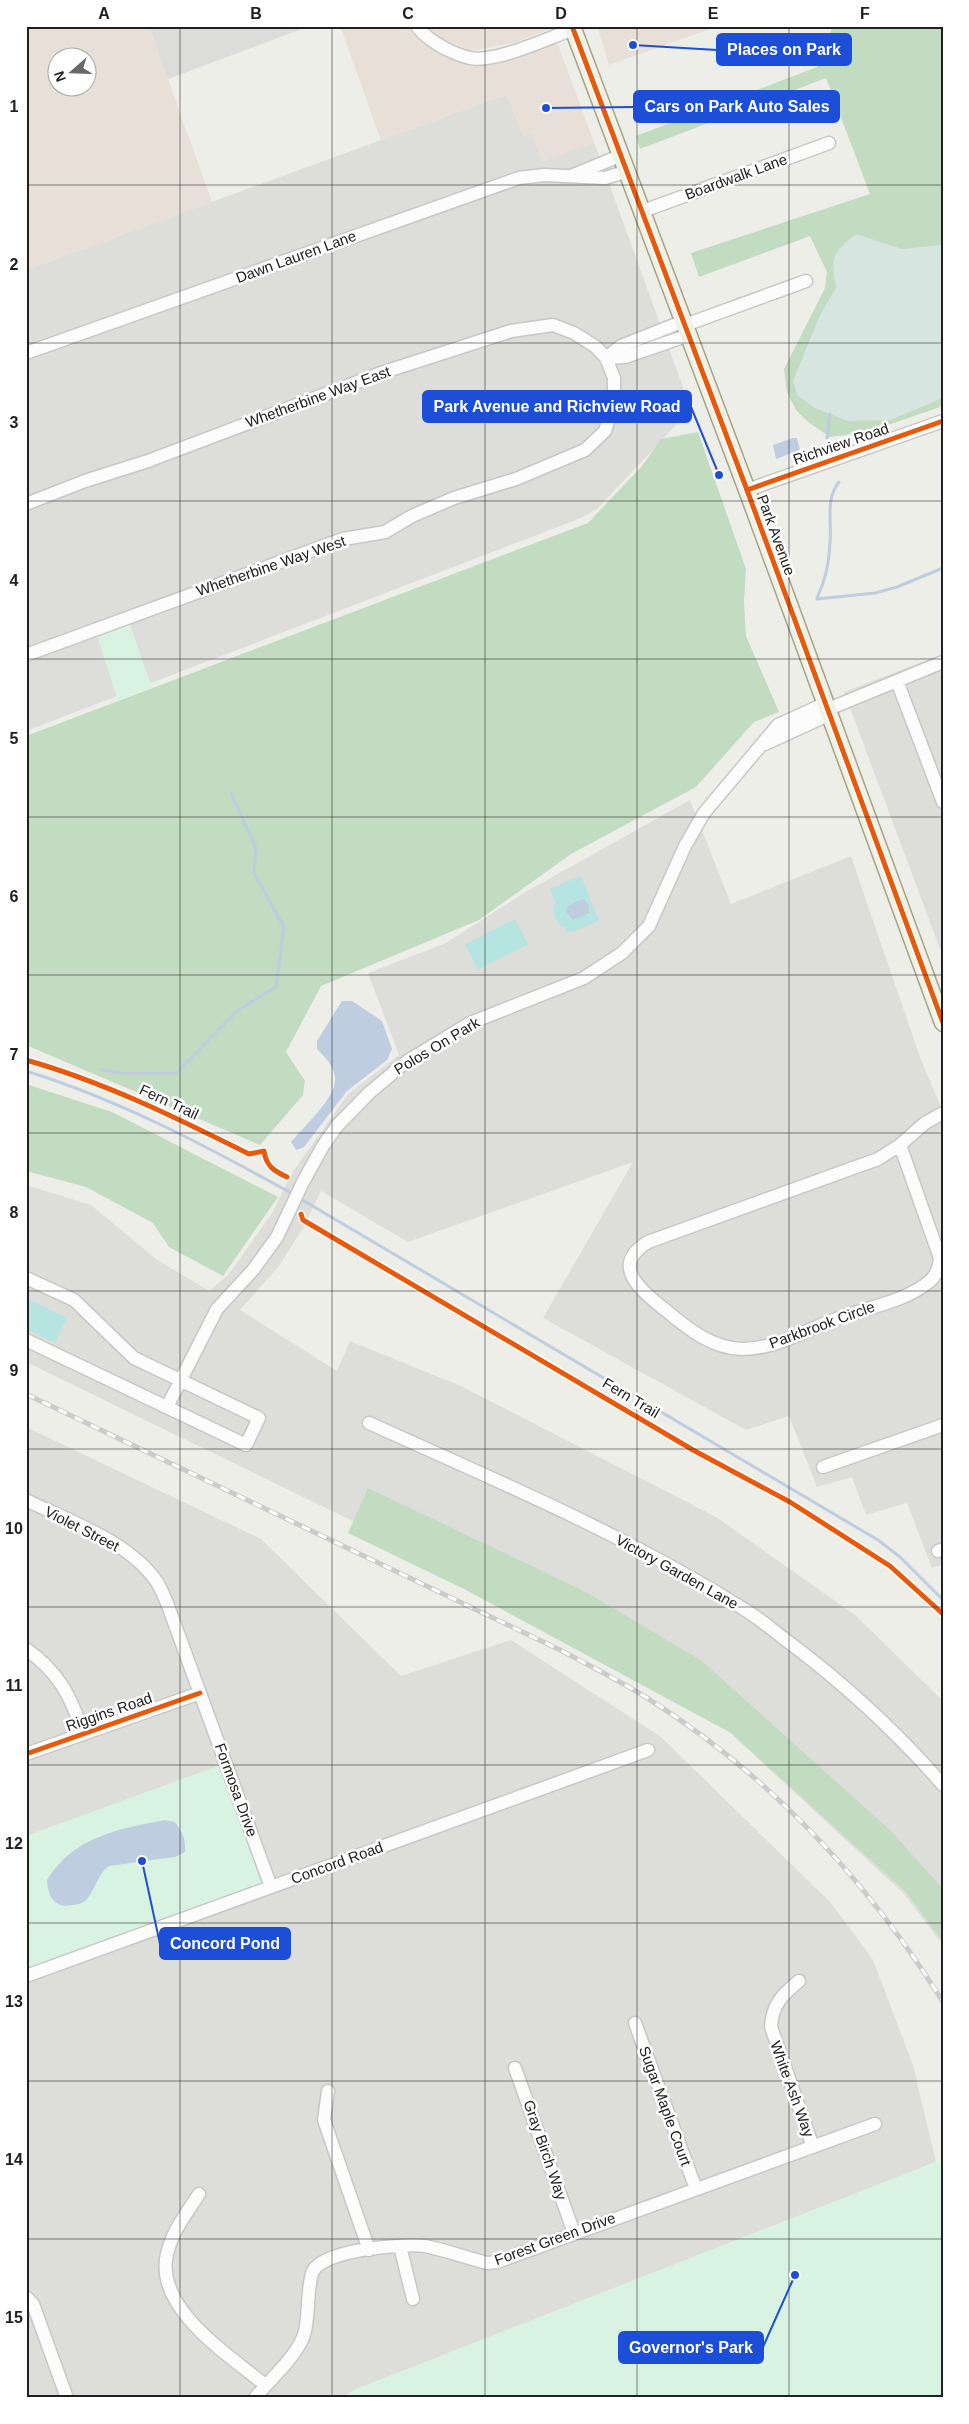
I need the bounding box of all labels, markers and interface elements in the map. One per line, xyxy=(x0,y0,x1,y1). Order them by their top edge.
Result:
text: A xyxy=(98,5,110,22)
text: B xyxy=(250,5,262,22)
text: C xyxy=(402,5,414,22)
text: D xyxy=(555,5,567,22)
text: E xyxy=(708,5,719,22)
text: F xyxy=(860,5,870,22)
callout: Places on Park xyxy=(717,34,851,65)
text: Places on Park xyxy=(727,41,841,58)
north arrow xyxy=(48,48,98,98)
text: N xyxy=(51,69,69,84)
callout: Cars on Park Auto Sales xyxy=(634,91,839,122)
text: 1 xyxy=(10,98,19,115)
text: Cars on Park Auto Sales xyxy=(644,98,830,115)
street label: Boardwalk Lane xyxy=(682,150,789,203)
street label: Dawn Lauren Lane xyxy=(233,227,358,286)
text: 2 xyxy=(10,256,19,273)
street label: Whetherbine Way East xyxy=(243,362,393,431)
callout: Park Avenue and Richview Road xyxy=(423,391,691,422)
text: Park Avenue and Richview Road xyxy=(434,398,680,415)
text: 3 xyxy=(10,414,19,431)
street label: Richview Road xyxy=(791,419,891,468)
street label: Park Avenue xyxy=(754,492,799,578)
street label: Whetherbine Way West xyxy=(194,532,348,599)
text: 4 xyxy=(10,572,19,589)
text: 5 xyxy=(10,730,19,747)
text: 6 xyxy=(10,888,19,905)
street label: Polos On Park xyxy=(391,1013,483,1078)
text: 7 xyxy=(10,1046,19,1063)
street label: Fern Trail xyxy=(137,1080,202,1123)
text: 8 xyxy=(10,1204,19,1221)
street label: Parkbrook Circle xyxy=(767,1298,877,1351)
text: 9 xyxy=(10,1362,19,1379)
street label: Fern Trail xyxy=(600,1374,663,1421)
street label: Violet Street xyxy=(42,1502,123,1555)
text: 10 xyxy=(5,1520,23,1537)
street label: Victory Garden Lane xyxy=(613,1531,741,1612)
text: 11 xyxy=(6,1677,23,1694)
street label: Riggins Road xyxy=(63,1689,154,1734)
street label: Formosa Drive xyxy=(212,1741,261,1839)
text: 12 xyxy=(5,1835,23,1852)
street label: Concord Road xyxy=(288,1838,385,1887)
callout: Concord Pond xyxy=(160,1928,290,1959)
text: Concord Pond xyxy=(170,1935,280,1952)
text: 13 xyxy=(5,1993,23,2010)
street label: White Ash Way xyxy=(767,2038,818,2140)
street label: Sugar Maple Court xyxy=(636,2044,695,2169)
street label: Gray Birch Way xyxy=(520,2098,571,2202)
text: 14 xyxy=(5,2151,23,2168)
street label: Forest Green Drive xyxy=(492,2209,618,2268)
text: 15 xyxy=(5,2309,23,2326)
callout: Governor's Park xyxy=(619,2332,763,2363)
text: Governor's Park xyxy=(629,2339,753,2356)

